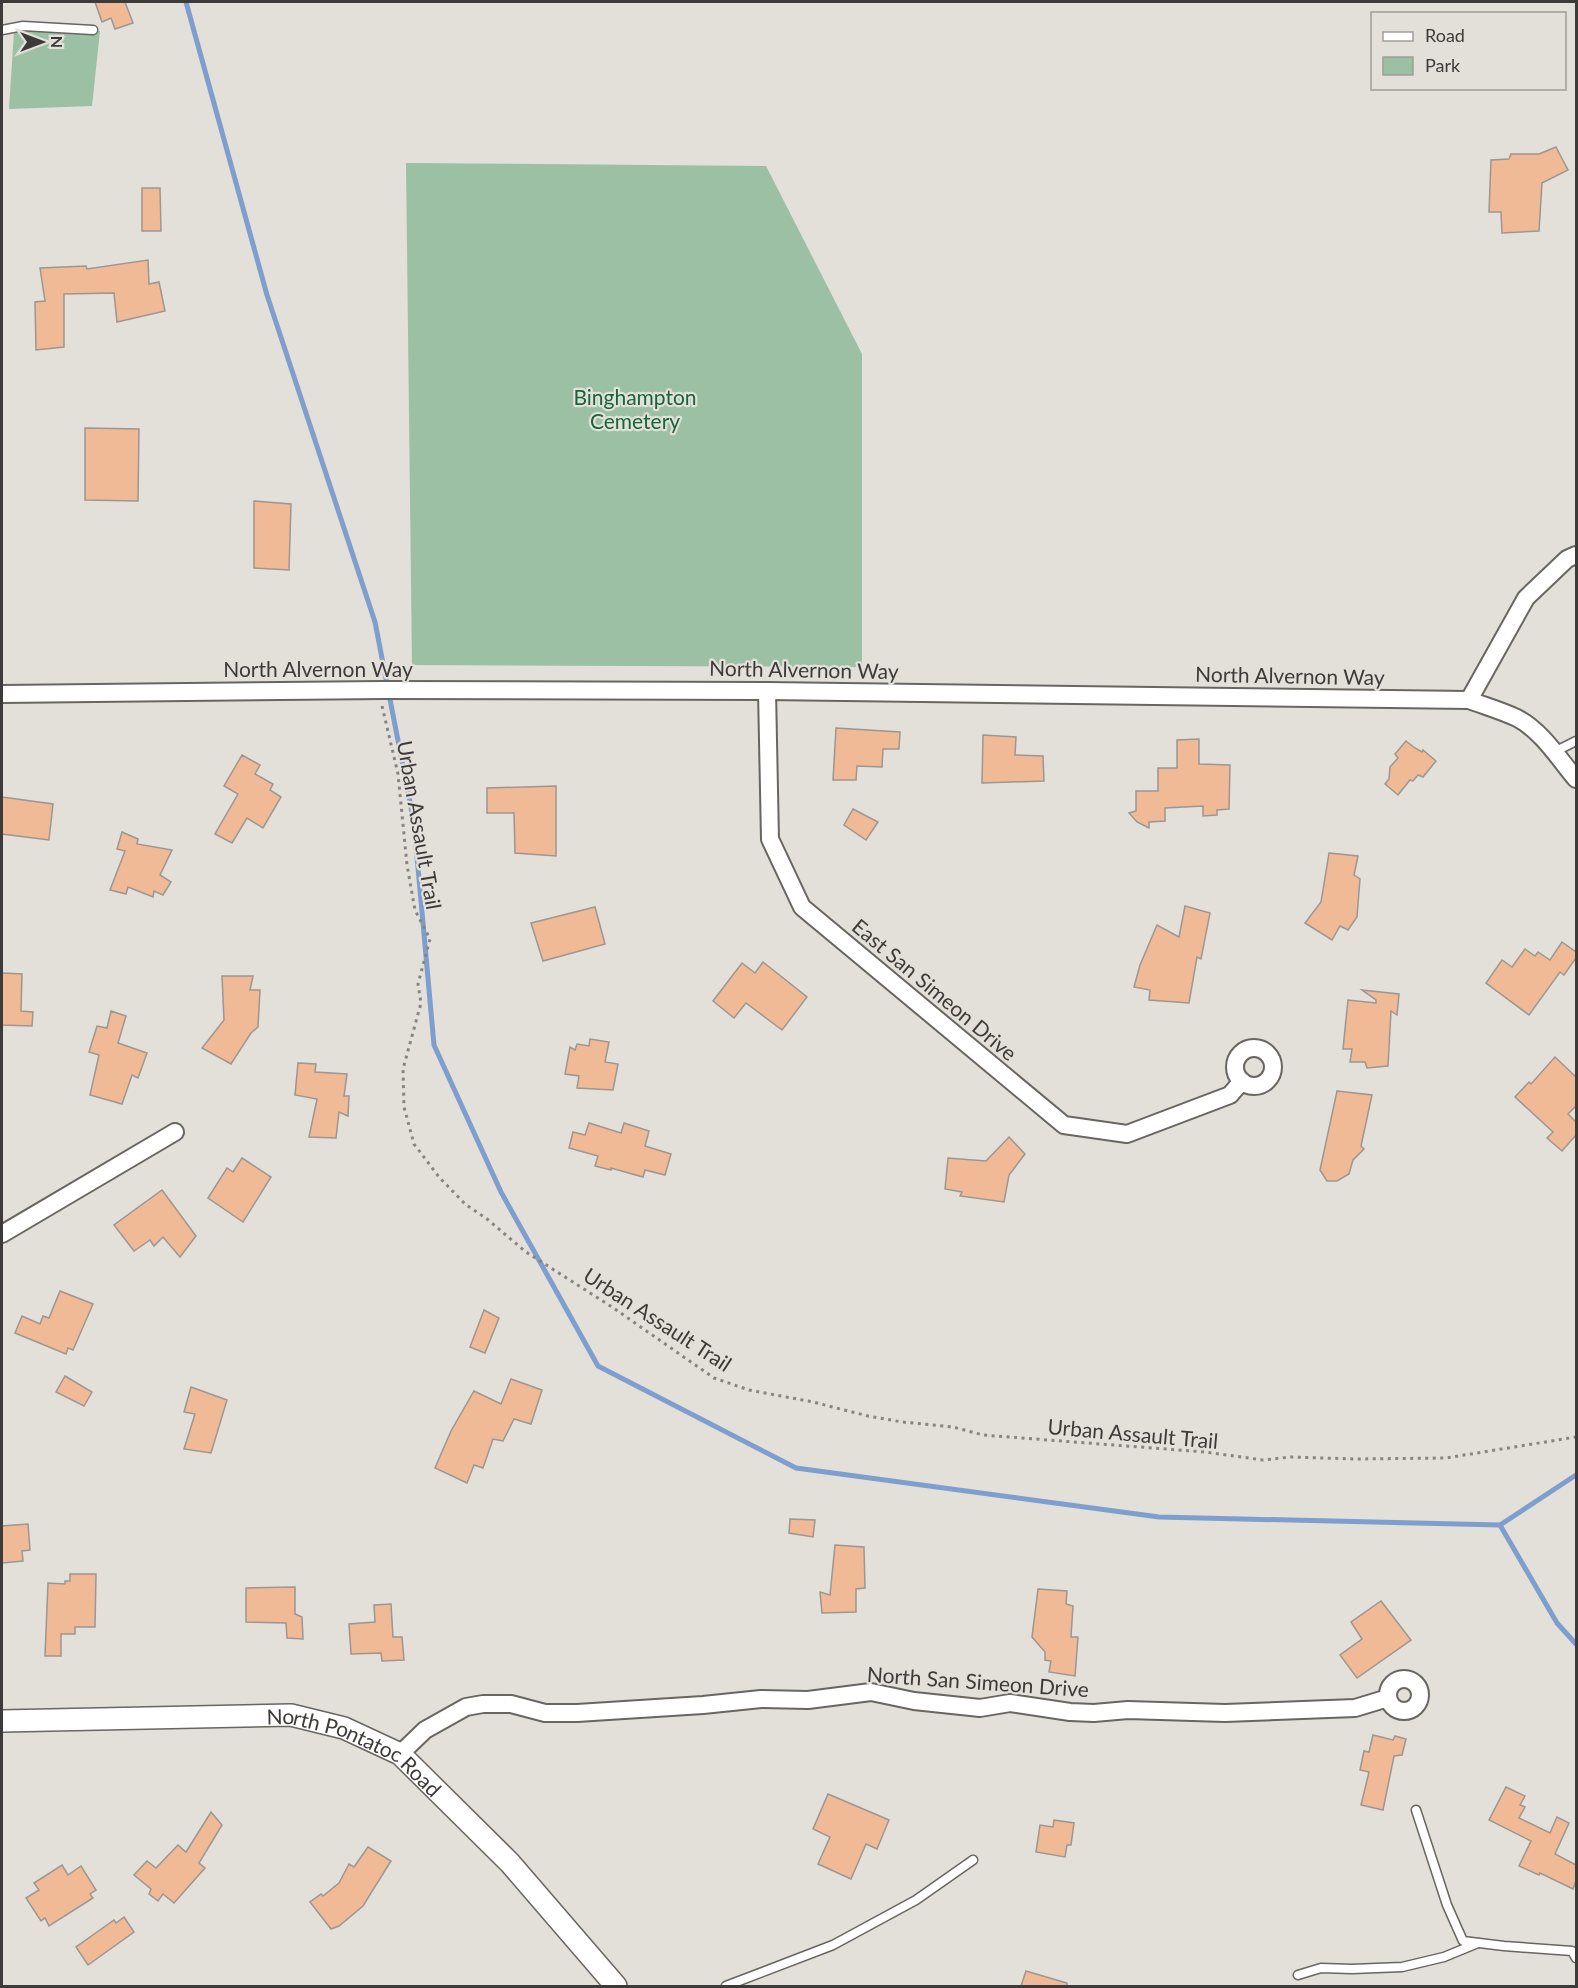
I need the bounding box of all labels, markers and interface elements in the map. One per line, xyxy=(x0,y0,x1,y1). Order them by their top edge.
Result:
north arrow xyxy=(12,12,72,72)
legend xyxy=(1371,12,1566,90)
text: Road xyxy=(1425,24,1465,46)
text: N xyxy=(48,36,67,48)
text: Park xyxy=(1425,54,1461,76)
park label: Binghampton Cemetery xyxy=(573,384,697,433)
street label: North Alvernon Way xyxy=(709,655,899,683)
street label: North Alvernon Way xyxy=(223,656,413,681)
street label: North Alvernon Way xyxy=(1195,661,1385,689)
street label: Urban Assault Trail xyxy=(393,739,447,911)
street label: East San Simeon Drive xyxy=(848,913,1022,1065)
street label: Urban Assault Trail xyxy=(579,1262,737,1376)
street label: Urban Assault Trail xyxy=(1047,1413,1219,1453)
street label: North San Simeon Drive xyxy=(866,1661,1090,1701)
street label: North Pontatoc Road xyxy=(266,1702,447,1801)

